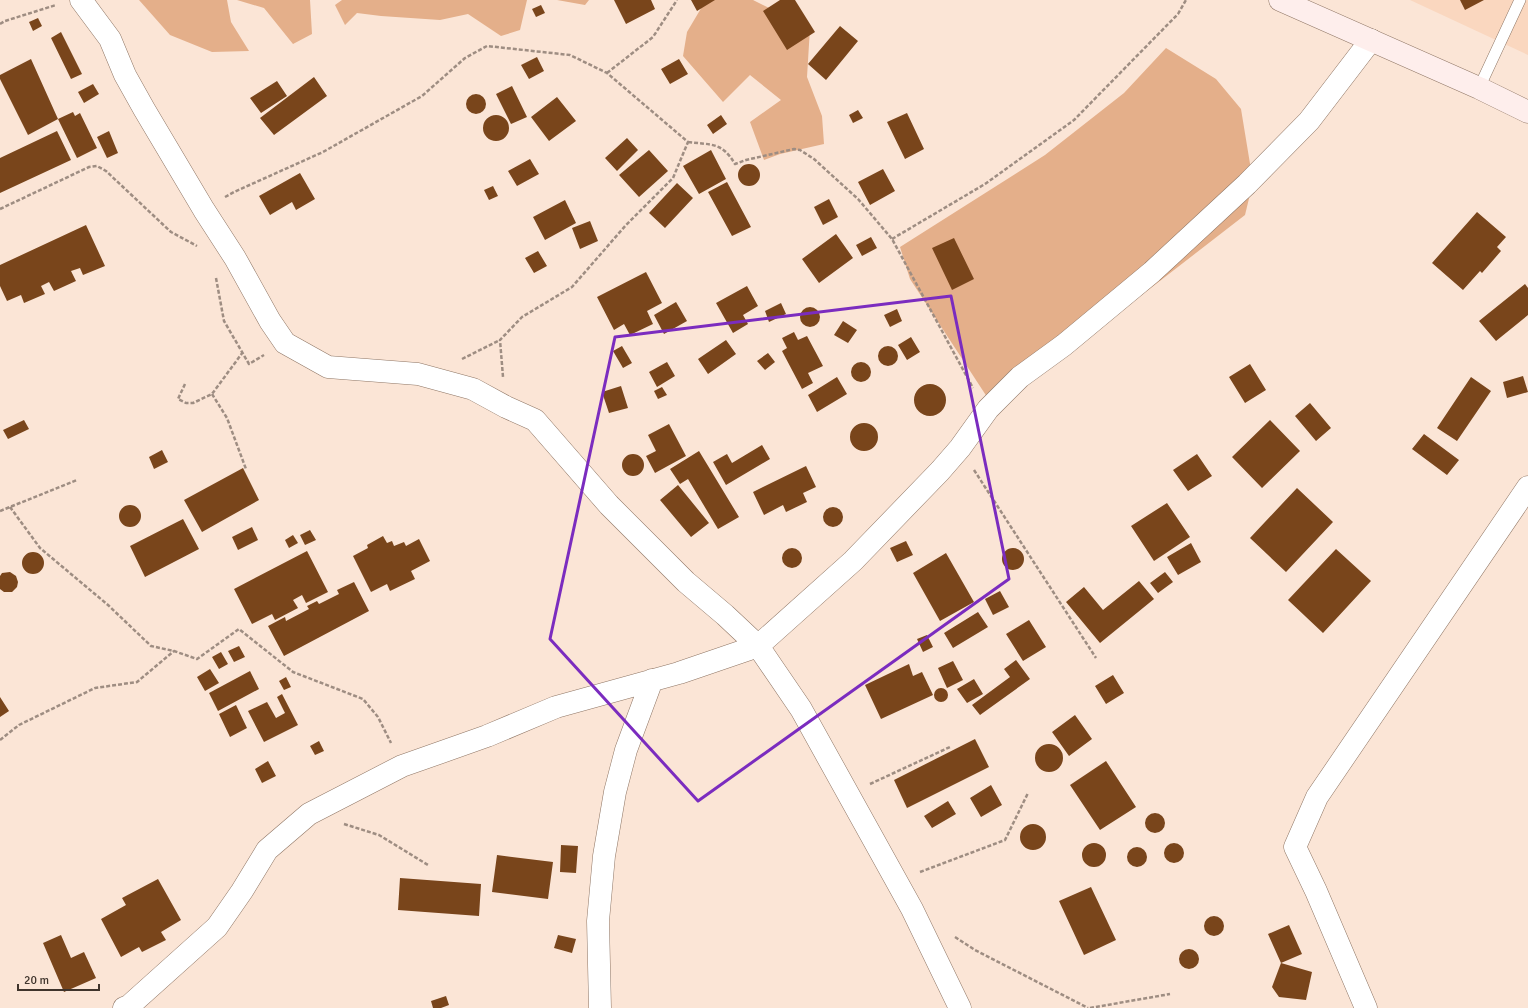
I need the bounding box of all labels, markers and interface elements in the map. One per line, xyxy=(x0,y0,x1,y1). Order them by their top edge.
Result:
scale bar xyxy=(18,966,99,992)
text: 20 m xyxy=(24,973,49,988)

